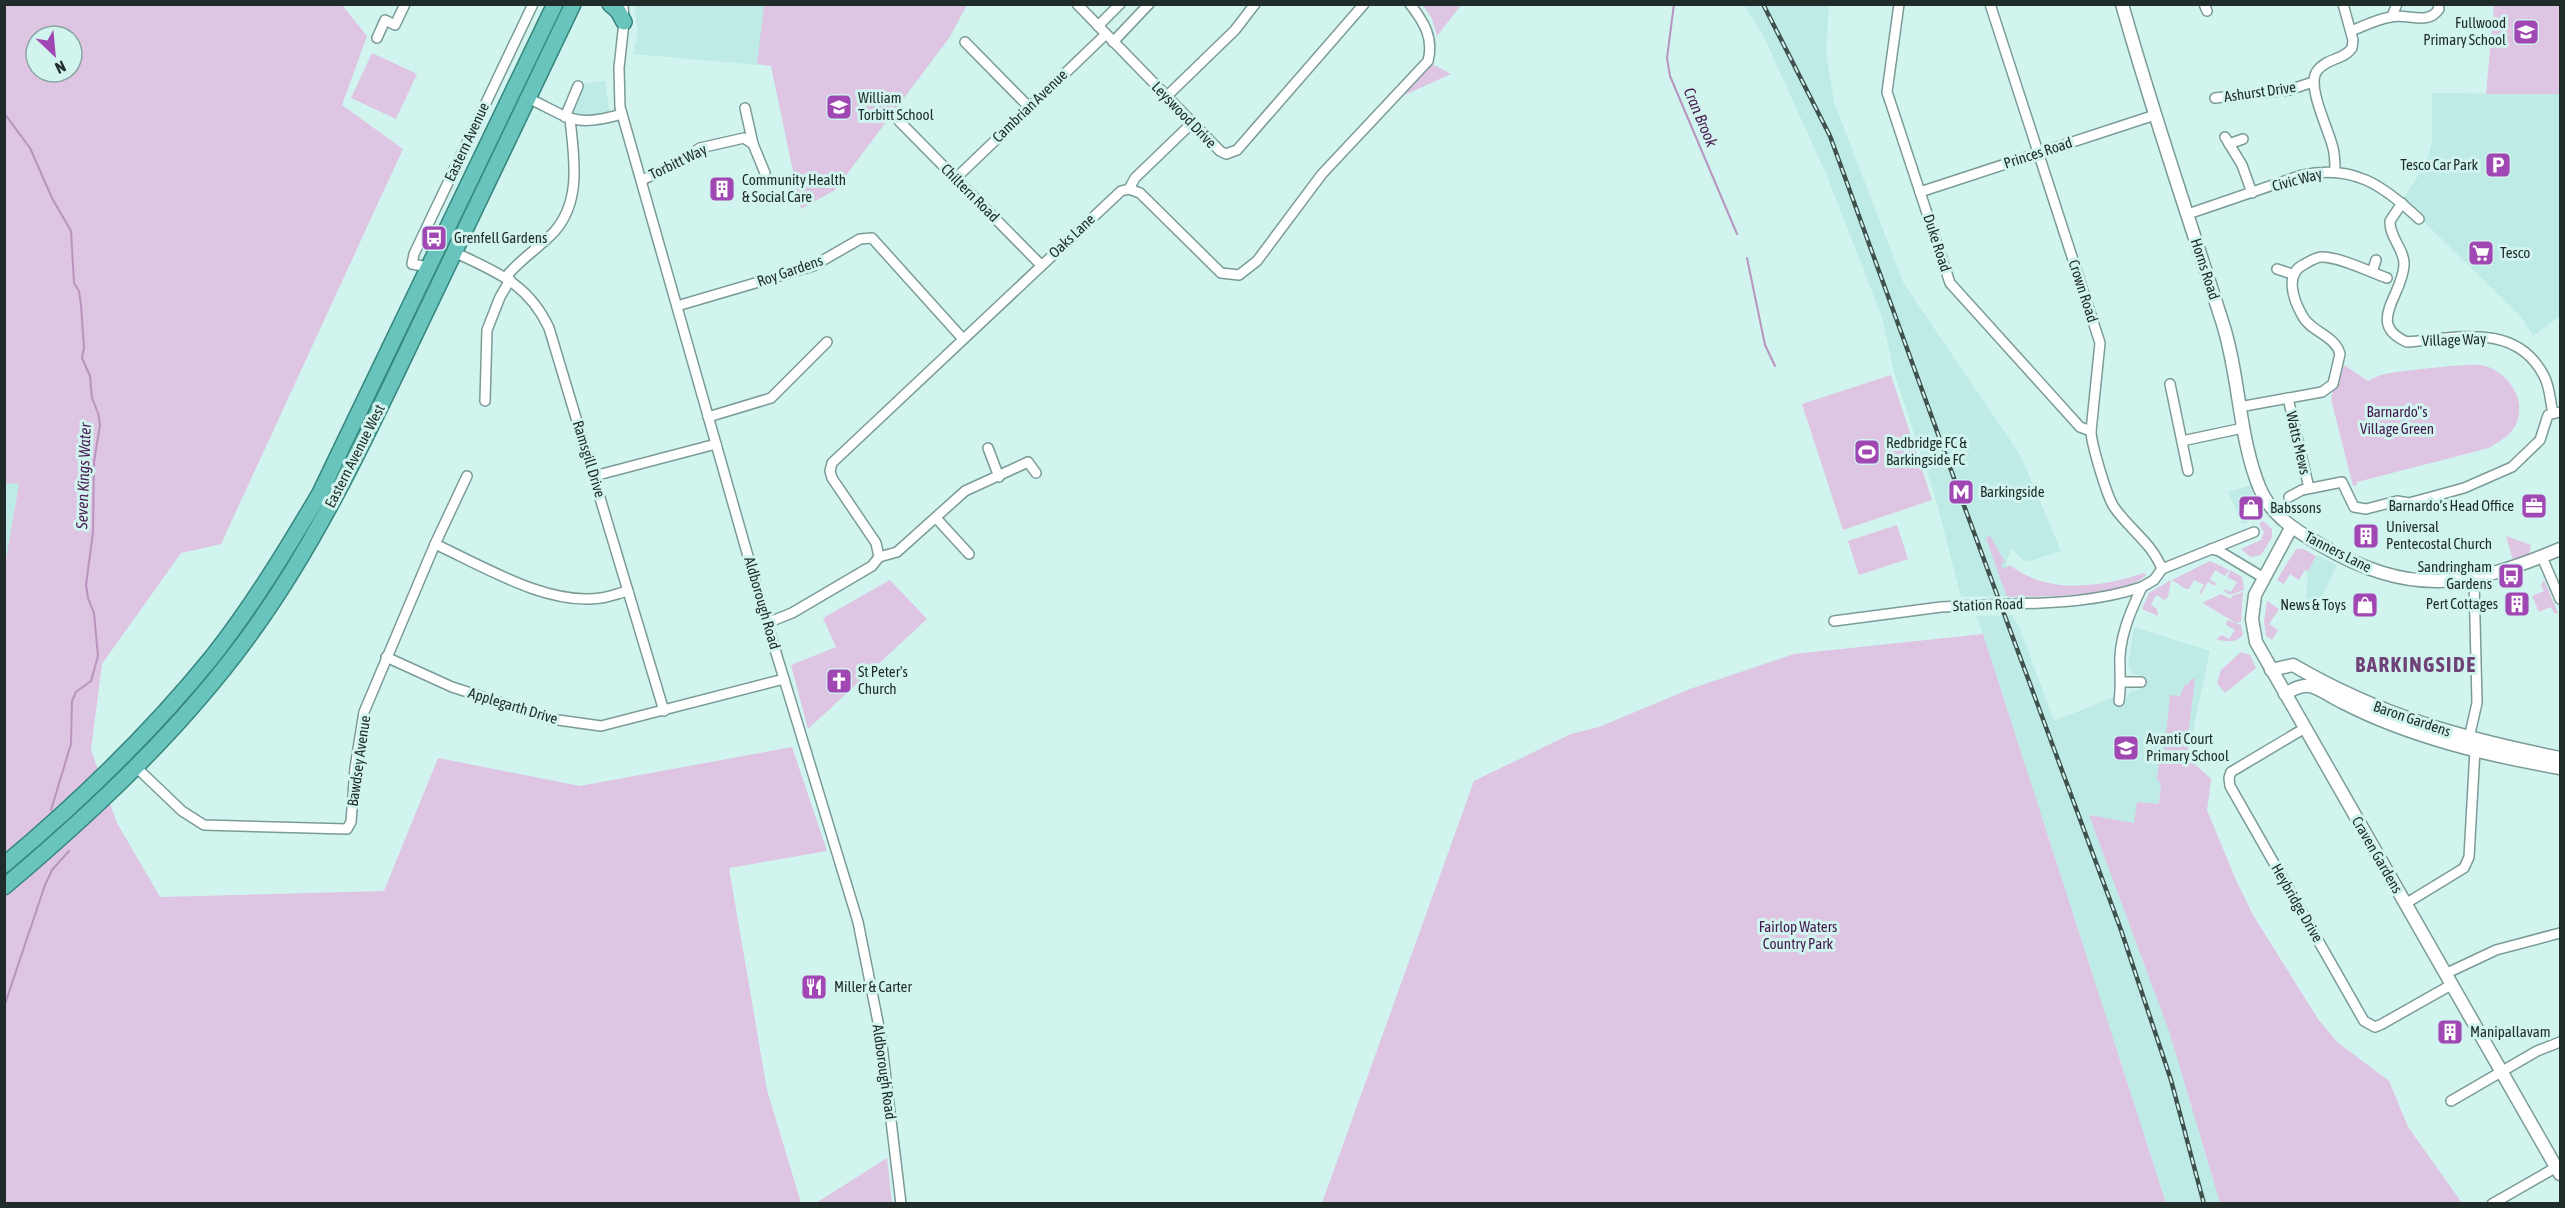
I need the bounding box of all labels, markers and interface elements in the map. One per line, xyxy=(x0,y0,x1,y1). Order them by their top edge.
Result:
place label: Fullwood Primary School xyxy=(2423,14,2506,48)
school or university icon: Fullwood Primary School xyxy=(2511,17,2541,47)
north arrow xyxy=(24,24,84,84)
text: N xyxy=(52,57,69,78)
street label: Cambrian Avenue xyxy=(989,66,1071,146)
street label: Leyswood Drive xyxy=(1149,78,1220,151)
street label: Ashurst Drive xyxy=(2223,78,2297,105)
water label: Cran Brook xyxy=(1680,85,1722,150)
place label: William Torbitt School xyxy=(858,89,934,123)
school or university icon: William Torbitt School xyxy=(824,92,854,122)
street label: Eastern Avenue xyxy=(441,100,492,184)
street label: Princes Road xyxy=(2002,133,2074,172)
street label: Torbitt Way xyxy=(646,140,709,183)
parking icon: Tesco Car Park xyxy=(2483,150,2513,180)
place label: Tesco Car Park xyxy=(2400,156,2478,173)
street label: Chiltern Road xyxy=(938,160,1003,225)
street label: Civic Way xyxy=(2270,165,2324,194)
place label: Community Health & Social Care xyxy=(742,171,846,205)
building icon: Community Health & Social Care xyxy=(707,174,737,204)
street label: Oaks Lane xyxy=(1045,210,1098,261)
street label: Duke Road xyxy=(1920,212,1955,274)
bus stop icon: Grenfell Gardens xyxy=(419,223,449,253)
place label: Grenfell Gardens xyxy=(454,229,547,246)
street label: Horns Road xyxy=(2188,236,2223,302)
supermarket icon: Tesco xyxy=(2466,238,2496,268)
place label: Tesco xyxy=(2500,244,2530,261)
street label: Roy Gardens xyxy=(755,251,825,290)
street label: Crown Road xyxy=(2065,257,2102,324)
street label: Village Way xyxy=(2422,330,2486,349)
street label: Eastern Avenue West xyxy=(321,401,388,510)
park label: Barnardo''s Village Green xyxy=(2360,403,2434,437)
street label: Watts Mews xyxy=(2283,410,2314,476)
street label: Ramsgill Drive xyxy=(570,418,609,500)
water label: Seven Kings Water xyxy=(72,421,95,530)
place label: Redbridge FC & Barkingside FC xyxy=(1886,434,1967,468)
sports icon: Redbridge FC & Barkingside FC xyxy=(1852,437,1882,467)
metro station icon: Barkingside xyxy=(1946,477,1976,507)
place label: Barkingside xyxy=(1980,483,2045,500)
office icon: Barnardo’s Head Office xyxy=(2519,491,2549,521)
shop icon: Babssons xyxy=(2236,493,2266,523)
place label: Barnardo’s Head Office xyxy=(2388,497,2514,514)
place label: Babssons xyxy=(2270,499,2321,516)
place label: Universal Pentecostal Church xyxy=(2386,518,2492,552)
building icon: Universal Pentecostal Church xyxy=(2351,521,2381,551)
street label: Tanners Lane xyxy=(2302,528,2375,576)
street label: Aldborough Road xyxy=(741,555,784,651)
place label: Sandringham Gardens xyxy=(2418,558,2492,592)
bus stop icon: Sandringham Gardens xyxy=(2496,561,2526,591)
building icon: Pert Cottages xyxy=(2502,589,2532,619)
shop icon: News & Toys xyxy=(2350,590,2380,620)
street label: Station Road xyxy=(1953,595,2023,614)
place label: Pert Cottages xyxy=(2426,595,2498,612)
place label: News & Toys xyxy=(2280,596,2346,613)
district label: BARKINGSIDE xyxy=(2355,652,2477,676)
place label: St Peter's Church xyxy=(858,663,908,697)
church icon: St Peter's Church xyxy=(824,666,854,696)
street label: Applegarth Drive xyxy=(466,684,560,727)
street label: Baron Gardens xyxy=(2371,697,2453,740)
street label: Bawdsey Avenue xyxy=(344,714,373,808)
place label: Avanti Court Primary School xyxy=(2146,730,2229,764)
school or university icon: Avanti Court Primary School xyxy=(2111,733,2141,763)
street label: Craven Gardens xyxy=(2349,813,2406,896)
street label: Heybridge Drive xyxy=(2268,860,2327,945)
park label: Fairlop Waters Country Park xyxy=(1759,918,1837,952)
restaurant icon: Miller & Carter xyxy=(799,972,829,1002)
place label: Miller & Carter xyxy=(834,978,912,995)
building icon: Manipallavam xyxy=(2435,1017,2465,1047)
street label: Aldborough Road xyxy=(869,1023,900,1120)
place label: Manipallavam xyxy=(2470,1023,2551,1040)

